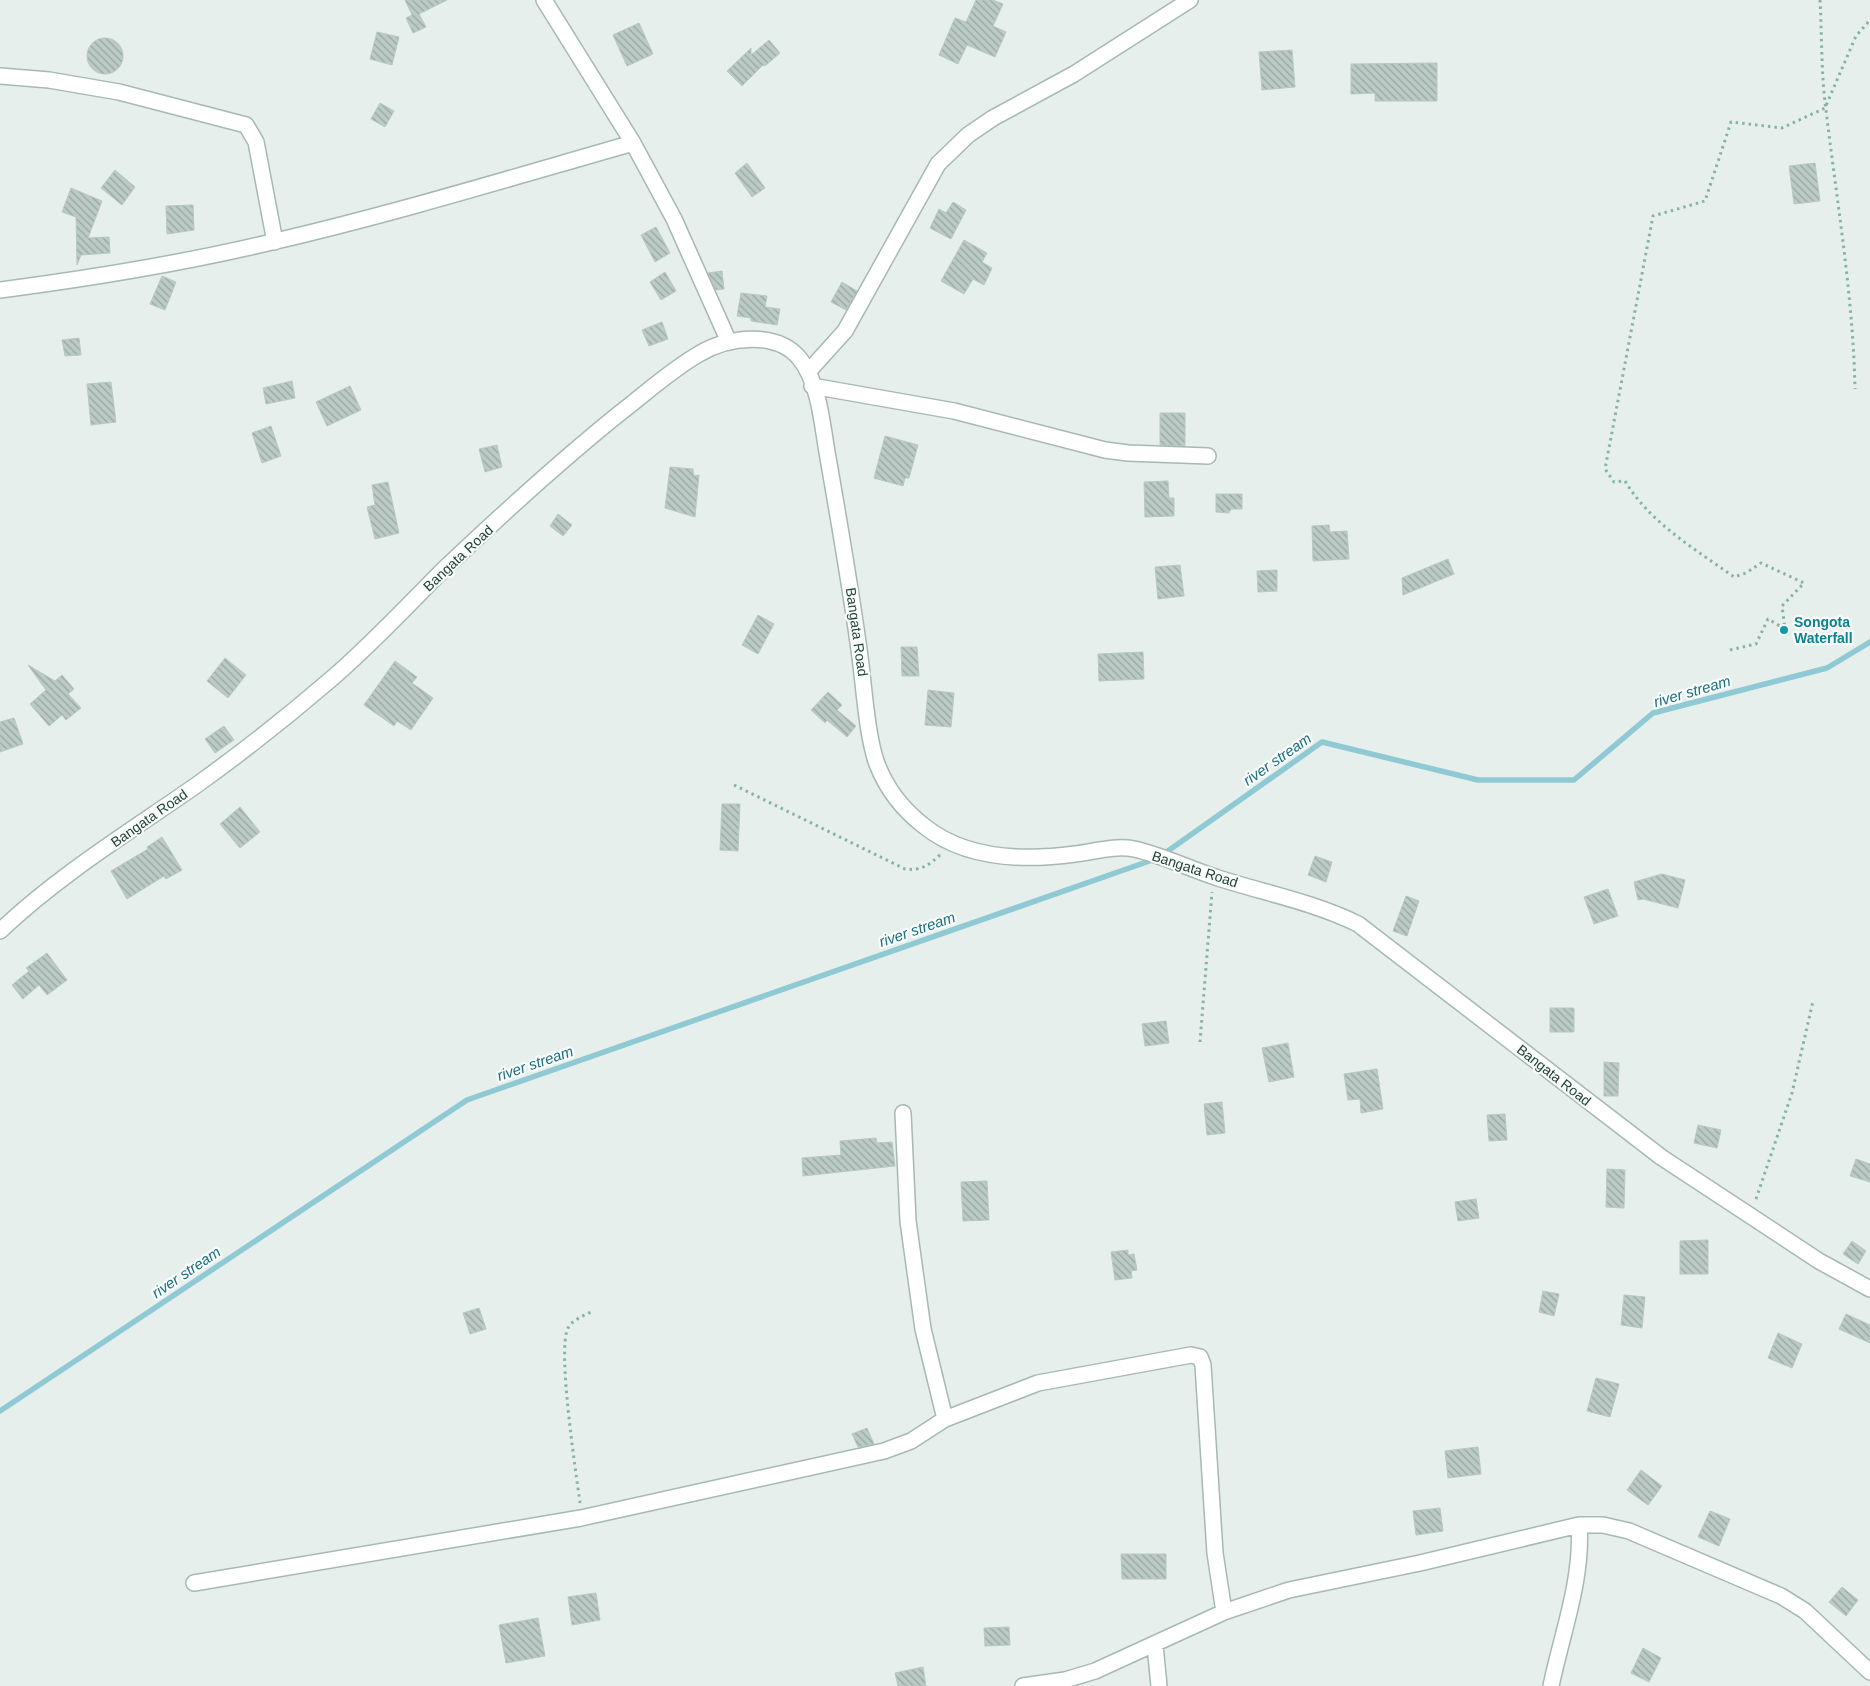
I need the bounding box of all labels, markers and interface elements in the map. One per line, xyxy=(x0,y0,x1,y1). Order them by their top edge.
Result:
street label: Bangata Road xyxy=(420,522,496,594)
street label: Bangata Road xyxy=(843,587,871,677)
place label: Songota Waterfall xyxy=(1794,614,1853,646)
marker: Songota Waterfall xyxy=(1778,624,1790,636)
water label: river stream xyxy=(1652,672,1732,710)
water label: river stream xyxy=(1240,729,1314,789)
street label: Bangata Road xyxy=(108,786,190,850)
street label: Bangata Road xyxy=(1150,848,1240,890)
water label: river stream xyxy=(877,908,957,950)
street label: Bangata Road xyxy=(1514,1041,1594,1109)
water label: river stream xyxy=(495,1042,575,1084)
water label: river stream xyxy=(148,1243,224,1301)

